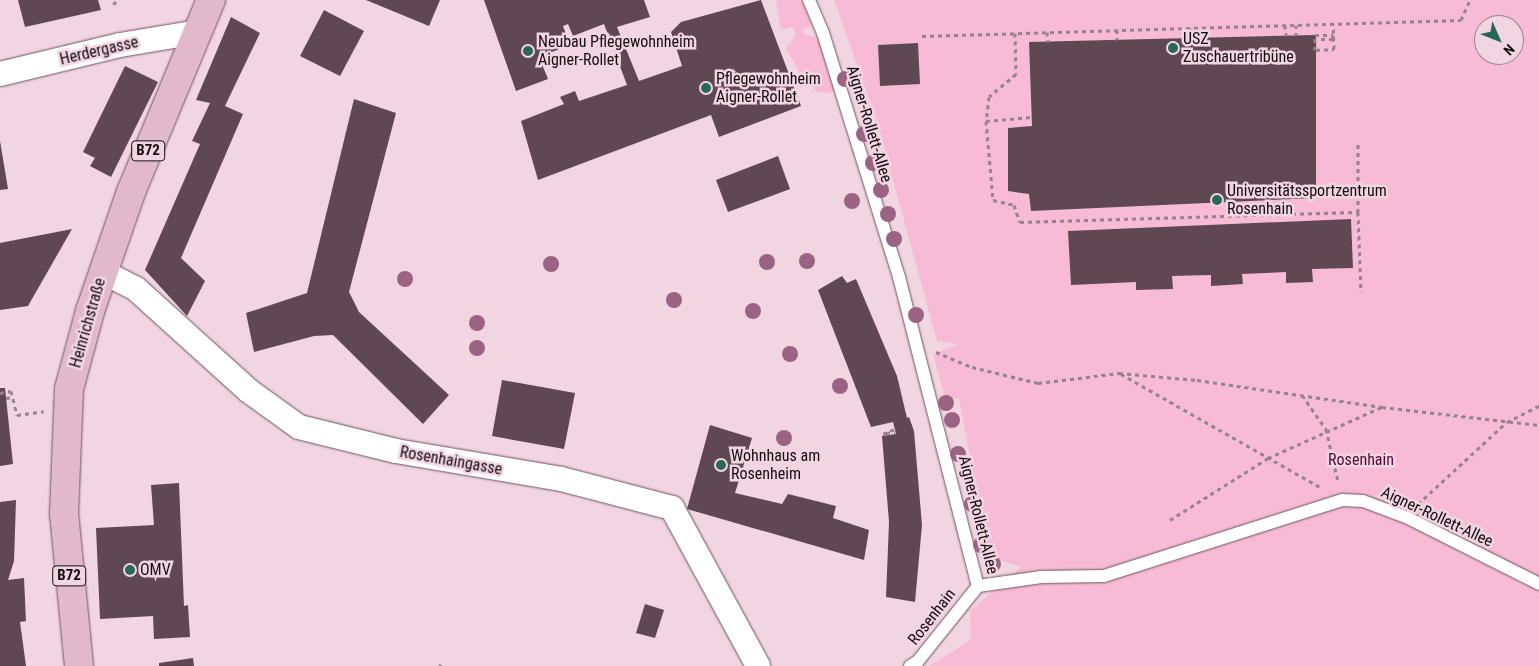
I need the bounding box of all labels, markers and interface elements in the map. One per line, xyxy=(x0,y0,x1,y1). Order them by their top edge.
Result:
north arrow xyxy=(1474,15,1524,65)
place label: USZ Zuschauertribüne xyxy=(1183,29,1294,67)
place label: Neubau Pflegewohnheim Aigner-Rollet xyxy=(538,32,695,70)
street label: Herdergasse xyxy=(58,33,140,69)
text: N xyxy=(1500,41,1518,58)
marker: USZ Zuschauertribüne xyxy=(1167,42,1179,54)
marker: Neubau Pflegewohnheim Aigner-Rollet xyxy=(522,45,534,57)
street label: Aigner-Rollett-Allee xyxy=(842,63,896,185)
place label: Pflegewohnheim Aigner-Rollet xyxy=(716,69,821,107)
marker: Pflegewohnheim Aigner-Rollet xyxy=(700,82,712,94)
road number: B72 xyxy=(130,138,166,164)
place label: Universitätssportzentrum Rosenhain xyxy=(1227,181,1387,219)
marker: Universitätssportzentrum Rosenhain xyxy=(1211,194,1223,206)
street label: Heinrichstraße xyxy=(66,276,110,370)
street label: Rosenhaingasse xyxy=(398,443,504,479)
place label: Wohnhaus am Rosenheim xyxy=(731,446,820,484)
park label: Rosenhain xyxy=(1328,450,1394,470)
street label: Aigner-Rollett-Allee xyxy=(954,454,1002,576)
marker: Wohnhaus am Rosenheim xyxy=(715,459,727,471)
street label: Aigner-Rollett-Allee xyxy=(1378,483,1496,551)
place label: OMV xyxy=(140,560,171,580)
road number: B72 xyxy=(52,564,86,588)
marker: OMV xyxy=(124,564,136,576)
street label: Rosenhain xyxy=(904,585,960,649)

